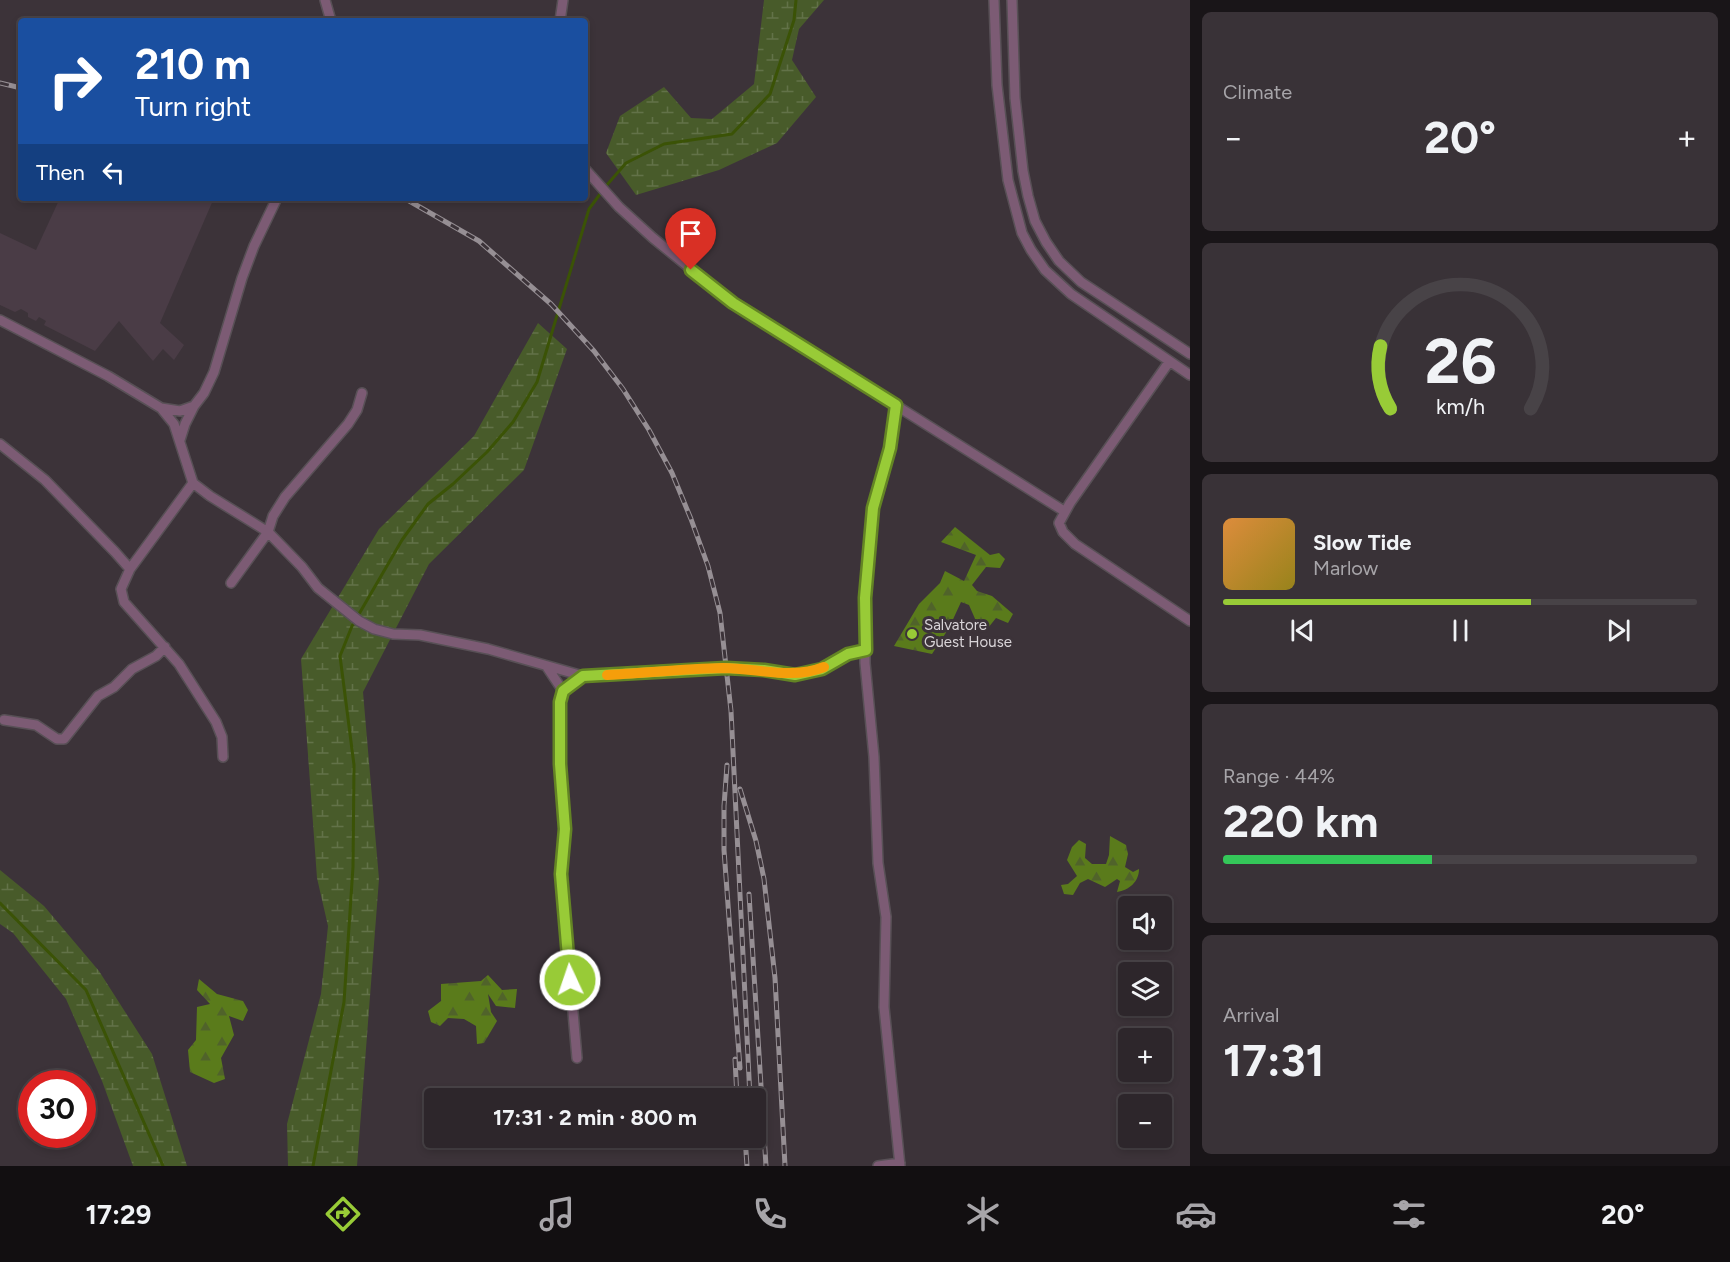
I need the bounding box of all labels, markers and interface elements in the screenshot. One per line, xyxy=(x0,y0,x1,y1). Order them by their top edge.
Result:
text: 210 m xyxy=(135,39,251,90)
icon: right xyxy=(36,42,114,120)
text: Climate xyxy=(1223,80,1292,104)
text: Turn right xyxy=(135,90,251,123)
text: 20° xyxy=(1424,110,1496,164)
text: − xyxy=(1223,118,1244,157)
text: + xyxy=(1676,118,1697,157)
icon: left xyxy=(97,156,130,189)
text: Then xyxy=(36,159,85,186)
pin xyxy=(665,208,716,270)
icon: arrive xyxy=(674,217,707,250)
text: 26 xyxy=(1424,324,1496,399)
text: km/h xyxy=(1436,395,1484,420)
text: Slow Tide xyxy=(1313,529,1412,556)
text: Marlow xyxy=(1313,556,1378,580)
icon: previous xyxy=(1286,614,1319,647)
icon: pause xyxy=(1444,614,1477,647)
icon: next xyxy=(1602,614,1635,647)
place label: Salvatore Guest House xyxy=(924,616,1012,651)
marker: Salvatore Guest House xyxy=(905,627,919,641)
text: Range · 44% xyxy=(1223,764,1335,788)
text: 220 km xyxy=(1223,794,1378,848)
map controls xyxy=(1118,896,1172,1148)
button: sound xyxy=(1118,896,1172,950)
position arrow xyxy=(538,948,602,1012)
button: layers xyxy=(1118,962,1172,1016)
text: Arrival xyxy=(1223,1003,1279,1027)
button: + xyxy=(1118,1028,1172,1082)
text: 17:31 xyxy=(1223,1033,1325,1087)
speed limit sign: 30 xyxy=(18,1070,96,1148)
button: − xyxy=(1118,1094,1172,1148)
text: 17:31 · 2 min · 800 m xyxy=(493,1104,697,1131)
icon: directions xyxy=(322,1193,364,1235)
icon: music xyxy=(536,1193,578,1235)
icon: phone xyxy=(749,1193,791,1235)
icon: climate xyxy=(962,1193,1004,1235)
icon: car xyxy=(1175,1193,1217,1235)
icon: filters xyxy=(1388,1193,1430,1235)
text: 17:29 xyxy=(86,1198,151,1231)
text: 20° xyxy=(1601,1198,1644,1231)

